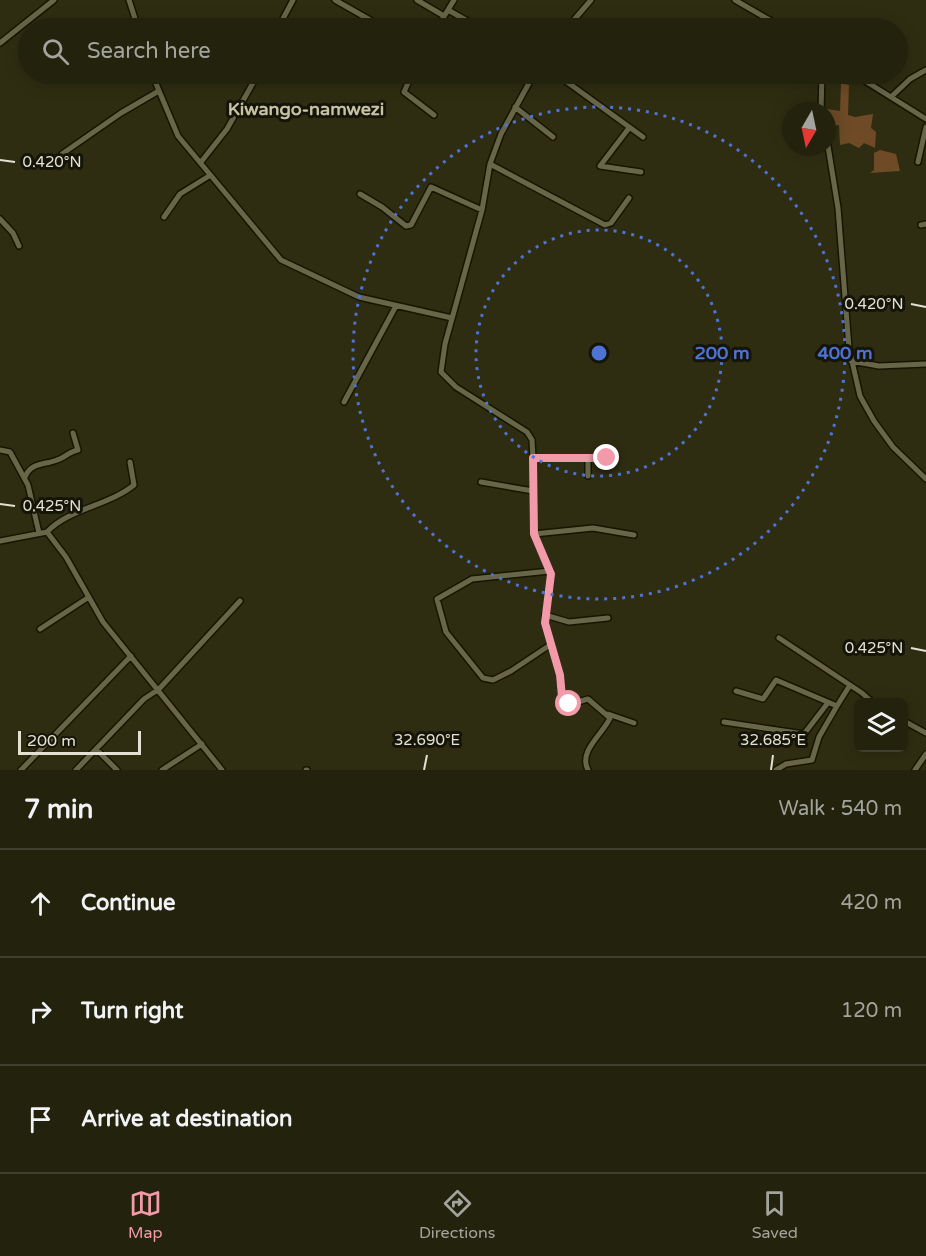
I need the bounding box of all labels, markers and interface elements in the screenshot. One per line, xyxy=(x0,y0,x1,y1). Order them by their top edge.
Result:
search box xyxy=(18,18,908,84)
icon: search xyxy=(39,35,72,68)
text: Search here xyxy=(87,38,211,64)
district label: Kiwango-namwezi xyxy=(228,98,384,120)
north arrow xyxy=(782,102,836,156)
text: 0.420°N xyxy=(23,153,82,171)
text: 0.420°N xyxy=(845,295,904,313)
text: 200 m xyxy=(694,342,750,364)
text: 400 m xyxy=(817,342,873,364)
centre of rings xyxy=(589,343,609,363)
route end xyxy=(593,444,619,470)
text: 0.425°N xyxy=(23,497,81,515)
text: 0.425°N xyxy=(845,639,903,657)
route start xyxy=(555,690,581,716)
map controls xyxy=(854,698,908,752)
button: layers xyxy=(854,698,908,752)
scale bar xyxy=(18,728,141,756)
text: 200 m xyxy=(27,731,76,751)
text: 32.690°E xyxy=(394,731,460,749)
text: 32.685°E xyxy=(740,731,806,749)
text: 7 min xyxy=(24,794,93,825)
text: Walk · 540 m xyxy=(779,797,902,821)
icon: ahead xyxy=(24,887,57,920)
text: Continue xyxy=(81,890,176,916)
text: 420 m xyxy=(841,891,902,915)
icon: right xyxy=(24,995,57,1028)
text: Turn right xyxy=(81,998,183,1024)
text: 120 m xyxy=(841,999,902,1023)
icon: arrive xyxy=(24,1103,57,1136)
text: Arrive at destination xyxy=(81,1106,292,1132)
tab: Map xyxy=(128,1187,163,1243)
tab: Directions xyxy=(419,1187,495,1243)
tab: Saved xyxy=(752,1187,798,1243)

